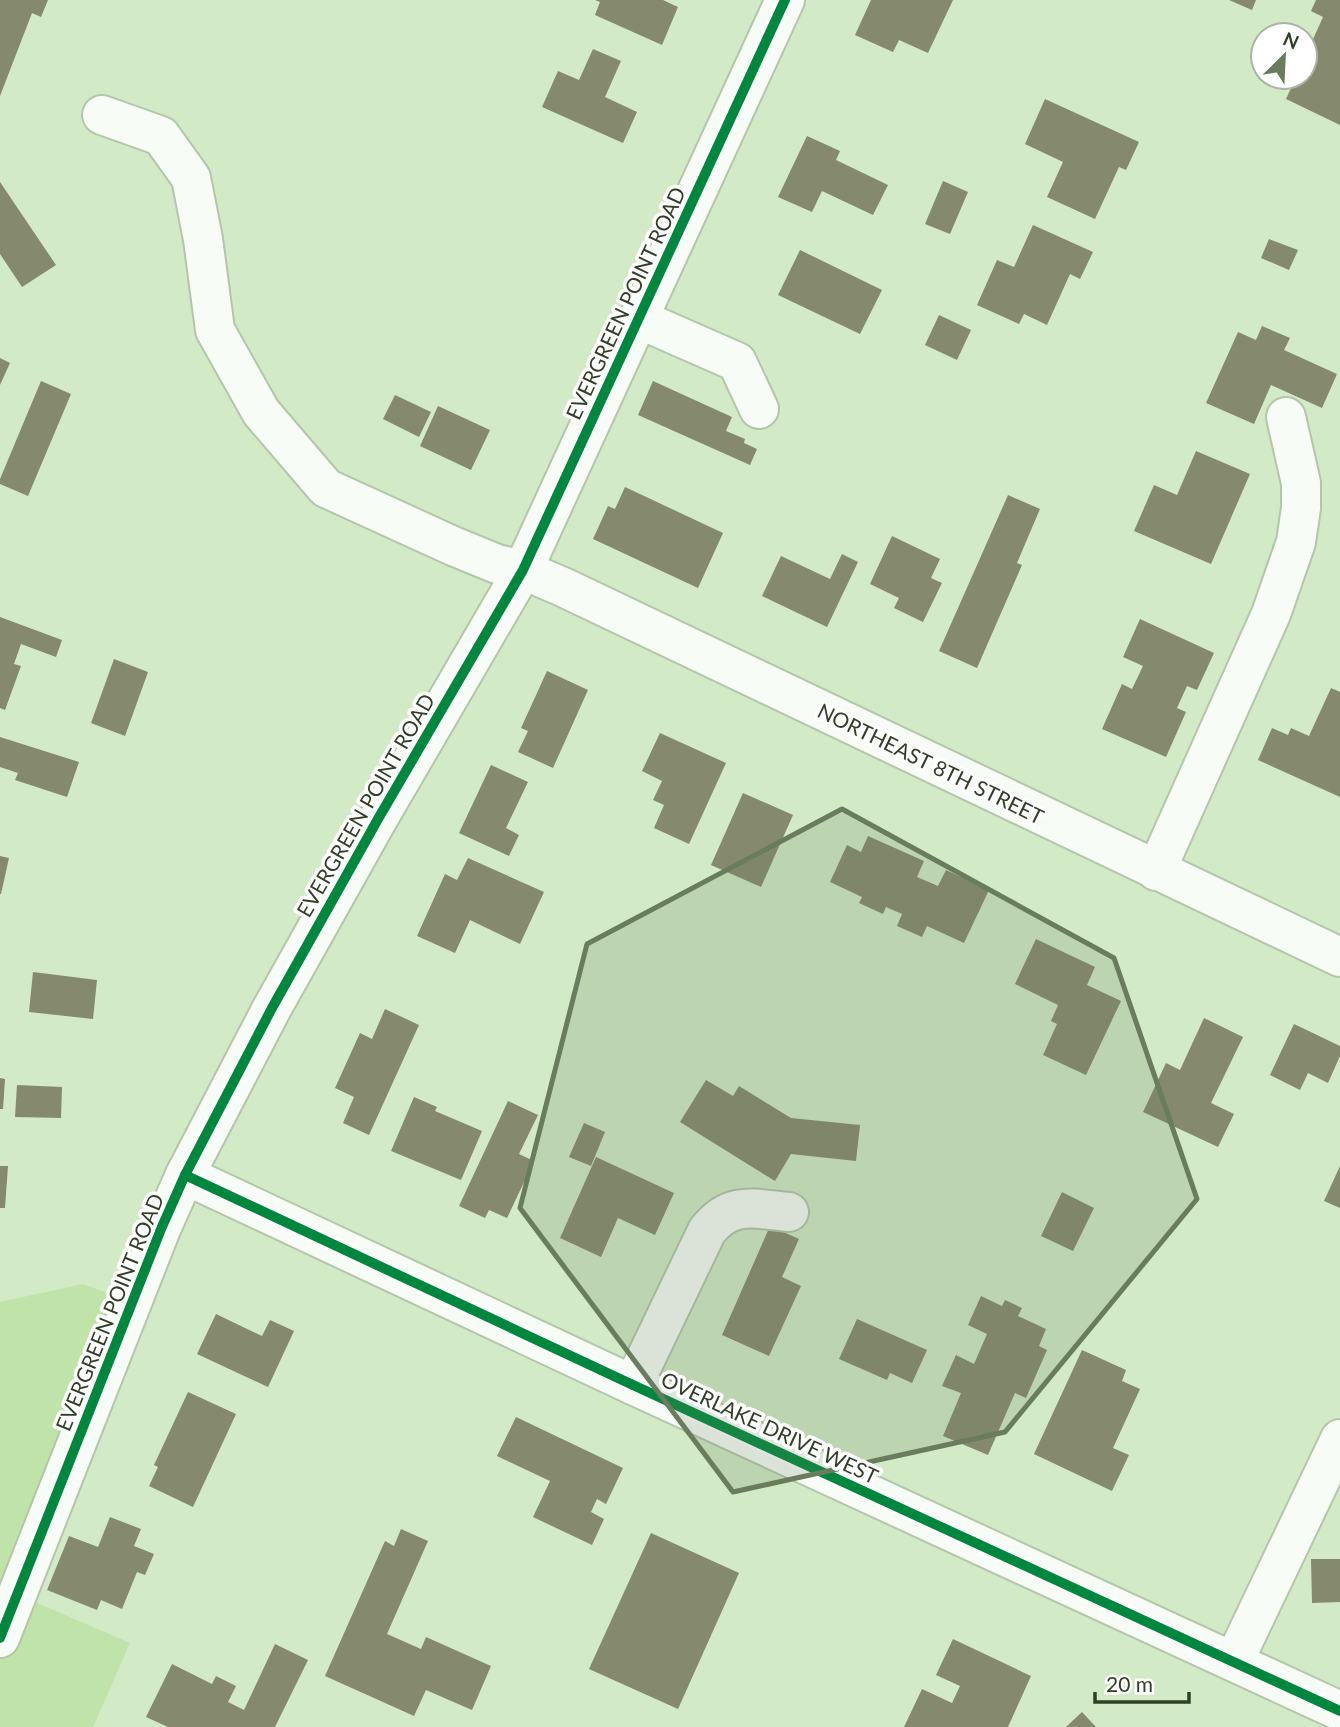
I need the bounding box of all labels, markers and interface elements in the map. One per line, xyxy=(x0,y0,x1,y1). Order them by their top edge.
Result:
north arrow xyxy=(1249,21,1319,91)
text: N xyxy=(1280,27,1302,53)
street label: EVERGREEN POINT ROAD xyxy=(560,183,690,423)
street label: EVERGREEN POINT ROAD xyxy=(291,689,439,921)
street label: NORTHEAST 8TH STREET xyxy=(814,697,1049,829)
street label: EVERGREEN POINT ROAD xyxy=(50,1190,168,1434)
street label: OVERLAKE DRIVE WEST xyxy=(658,1366,883,1489)
scale bar xyxy=(1095,1660,1190,1704)
text: 20 m xyxy=(1106,1671,1153,1696)

